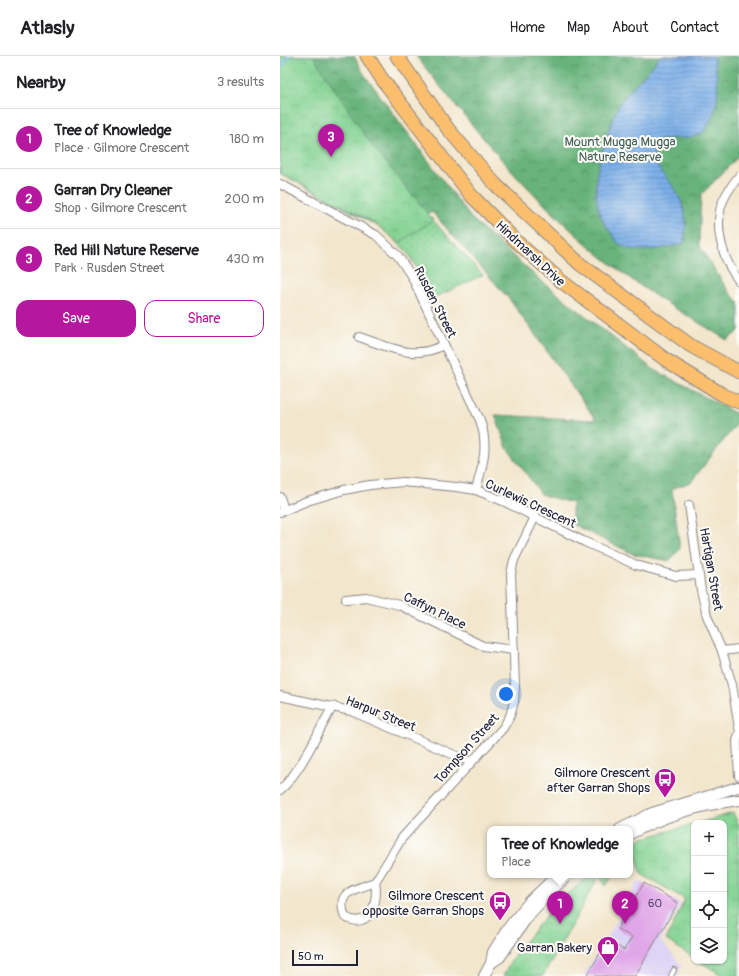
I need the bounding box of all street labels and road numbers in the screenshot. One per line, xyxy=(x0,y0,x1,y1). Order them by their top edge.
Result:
street label: Hindmarsh Drive xyxy=(492,218,569,290)
street label: Rusden Street xyxy=(410,264,460,341)
street label: Curlewis Crescent xyxy=(483,476,579,532)
street label: Hartigan Street xyxy=(696,526,726,613)
street label: Caffyn Place xyxy=(401,589,469,633)
street label: Harpur Street xyxy=(343,693,419,736)
street label: Tompson Street xyxy=(431,710,503,787)

